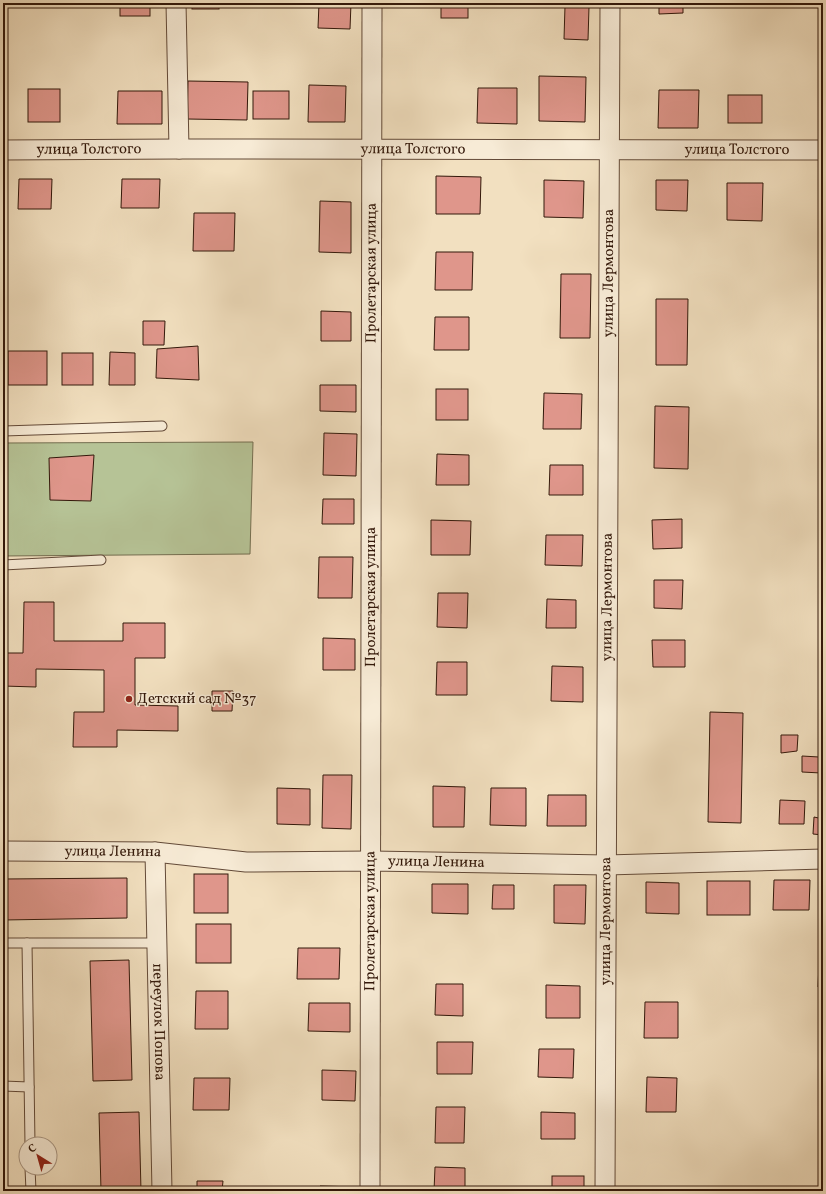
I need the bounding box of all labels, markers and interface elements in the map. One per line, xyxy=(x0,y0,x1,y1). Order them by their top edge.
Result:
street label: улица Толстого xyxy=(36,139,142,160)
street label: улица Толстого xyxy=(360,139,466,160)
street label: улица Толстого xyxy=(684,139,790,160)
street label: Пролетарская улица xyxy=(361,203,382,343)
street label: улица Лермонтова xyxy=(598,209,620,337)
street label: Пролетарская улица xyxy=(360,527,382,667)
street label: улица Лермонтова xyxy=(597,533,618,661)
place label: Детский сад №37 xyxy=(137,689,257,710)
marker: Детский сад №37 xyxy=(124,694,134,704)
street label: улица Ленина xyxy=(64,841,163,863)
street label: Пролетарская улица xyxy=(360,851,381,991)
street label: улица Ленина xyxy=(388,851,485,873)
street label: улица Лермонтова xyxy=(595,857,617,985)
street label: переулок Попова xyxy=(147,963,170,1081)
north arrow xyxy=(18,1136,58,1176)
text: С xyxy=(26,1141,40,1157)

